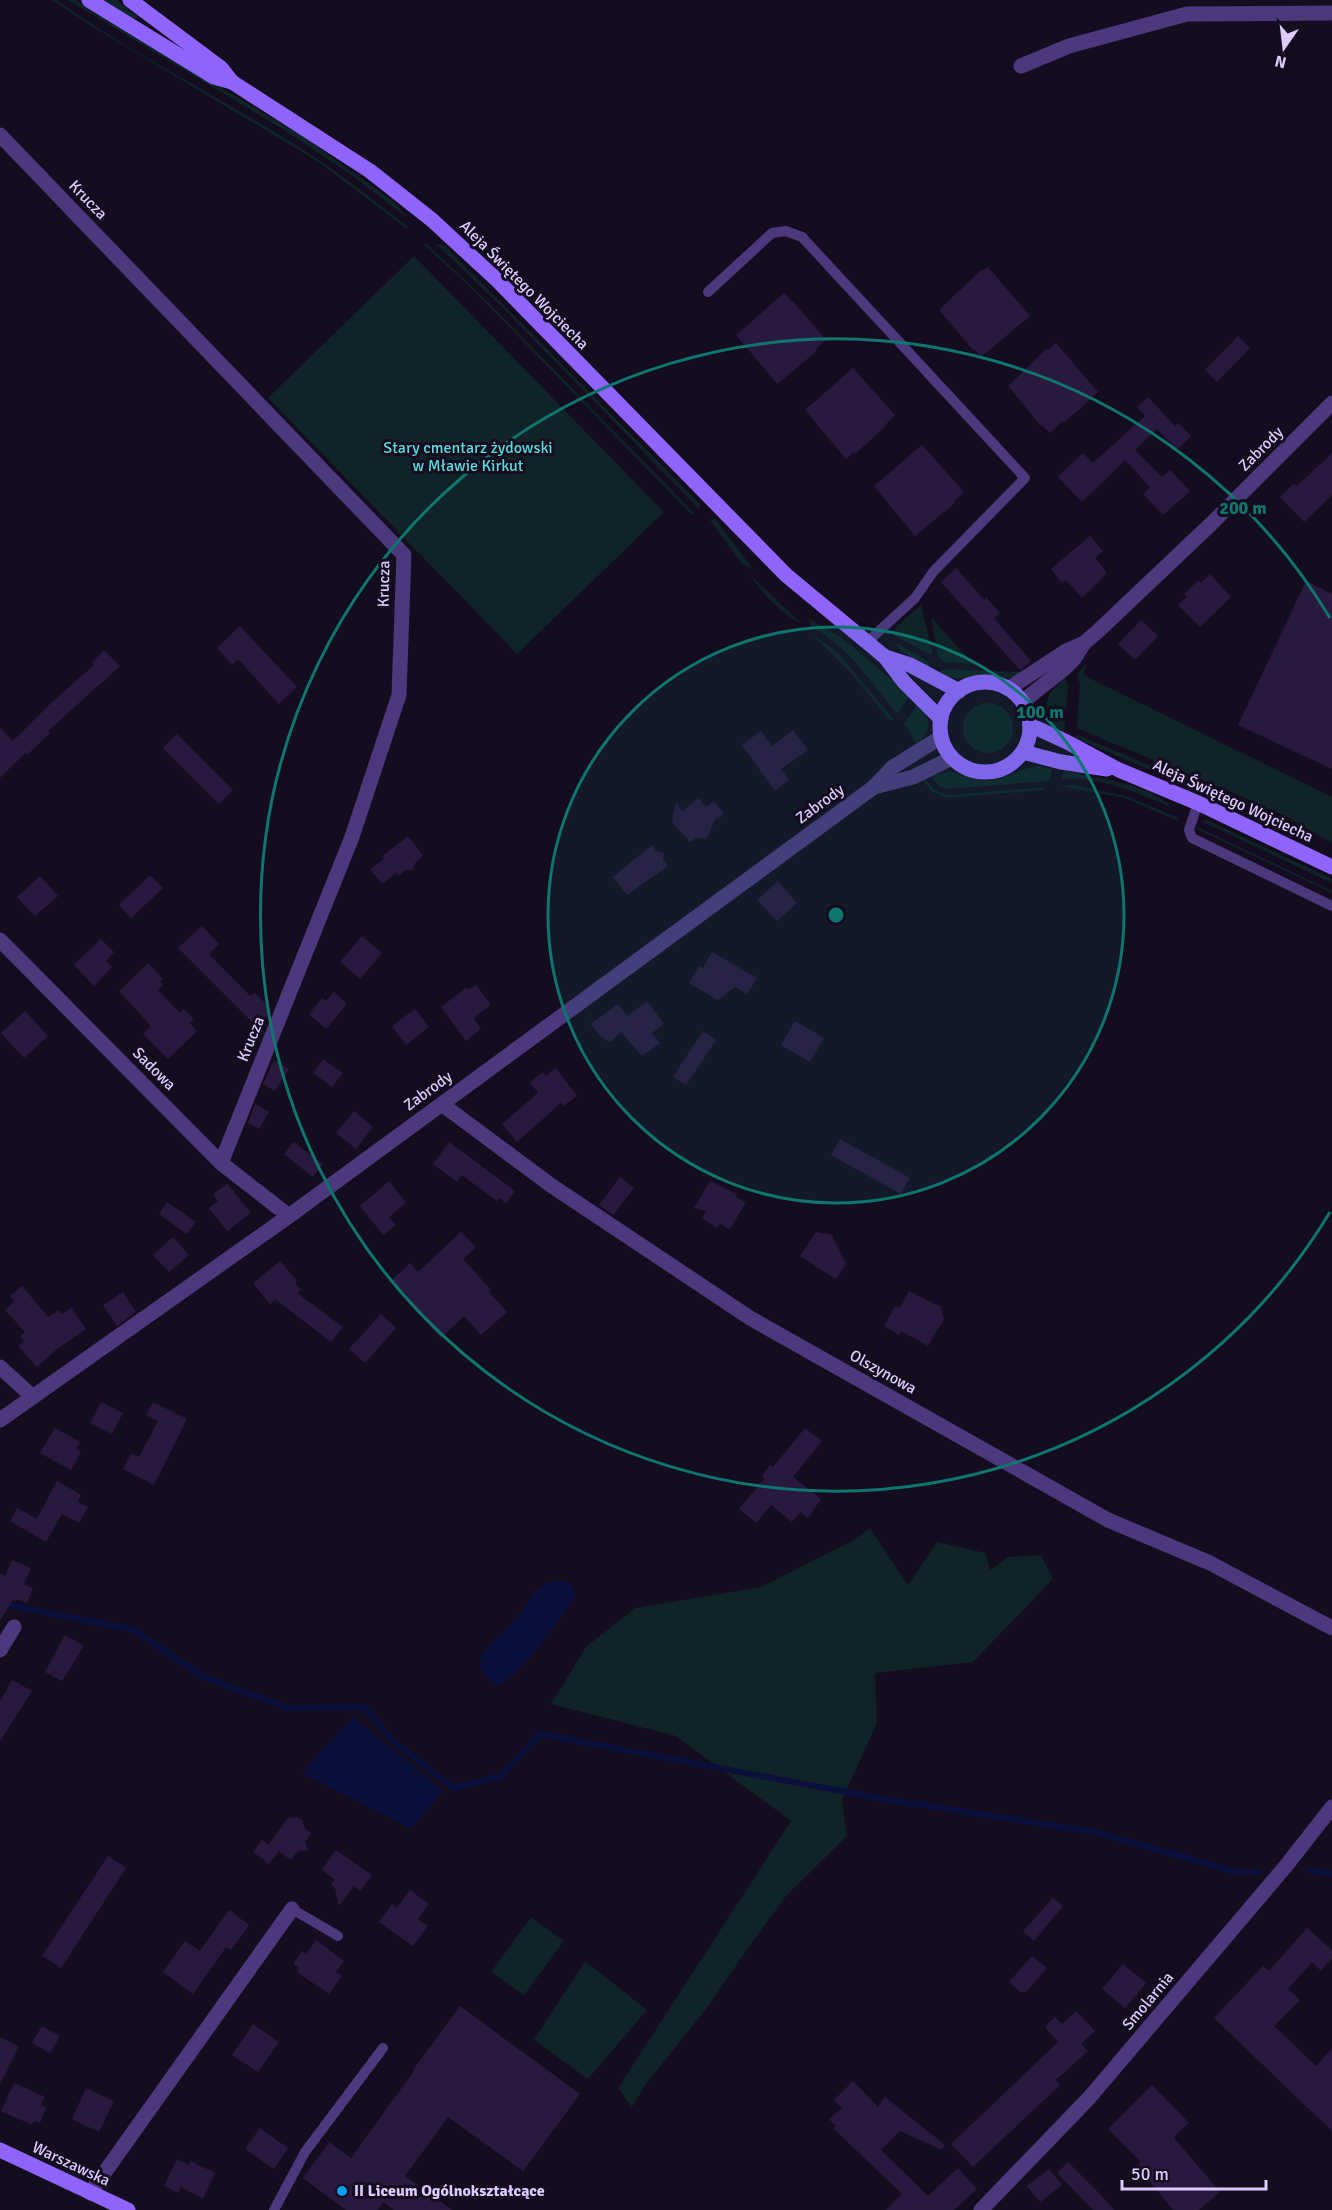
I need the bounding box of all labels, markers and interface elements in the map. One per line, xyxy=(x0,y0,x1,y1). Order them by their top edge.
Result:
north arrow xyxy=(1254,18,1314,78)
text: N xyxy=(1273,51,1288,73)
street label: Krucza xyxy=(65,176,111,224)
street label: Aleja Świętego Wojciecha xyxy=(455,216,593,354)
street label: Zabrody xyxy=(1234,422,1288,476)
park label: Stary cmentarz żydowski w Mławie Kirkut xyxy=(383,438,553,476)
text: 200 m xyxy=(1219,497,1267,519)
street label: Krucza xyxy=(374,560,394,608)
text: 100 m xyxy=(1016,701,1064,723)
street label: Aleja Świętego Wojciecha xyxy=(1150,755,1316,847)
street label: Zabrody xyxy=(792,779,849,828)
centre of rings xyxy=(826,905,846,925)
street label: Krucza xyxy=(233,1013,269,1065)
street label: Sadowa xyxy=(128,1043,180,1095)
street label: Zabrody xyxy=(400,1066,457,1115)
street label: Olszynowa xyxy=(846,1345,920,1399)
street label: Smolarnia xyxy=(1118,1968,1178,2034)
street label: Warszawska xyxy=(29,2137,113,2191)
scale bar xyxy=(1122,2153,1266,2191)
text: 50 m xyxy=(1131,2163,1169,2185)
place label: II Liceum Ogólnokształcące xyxy=(354,2181,545,2201)
marker: II Liceum Ogólnokształcące xyxy=(335,2184,349,2198)

